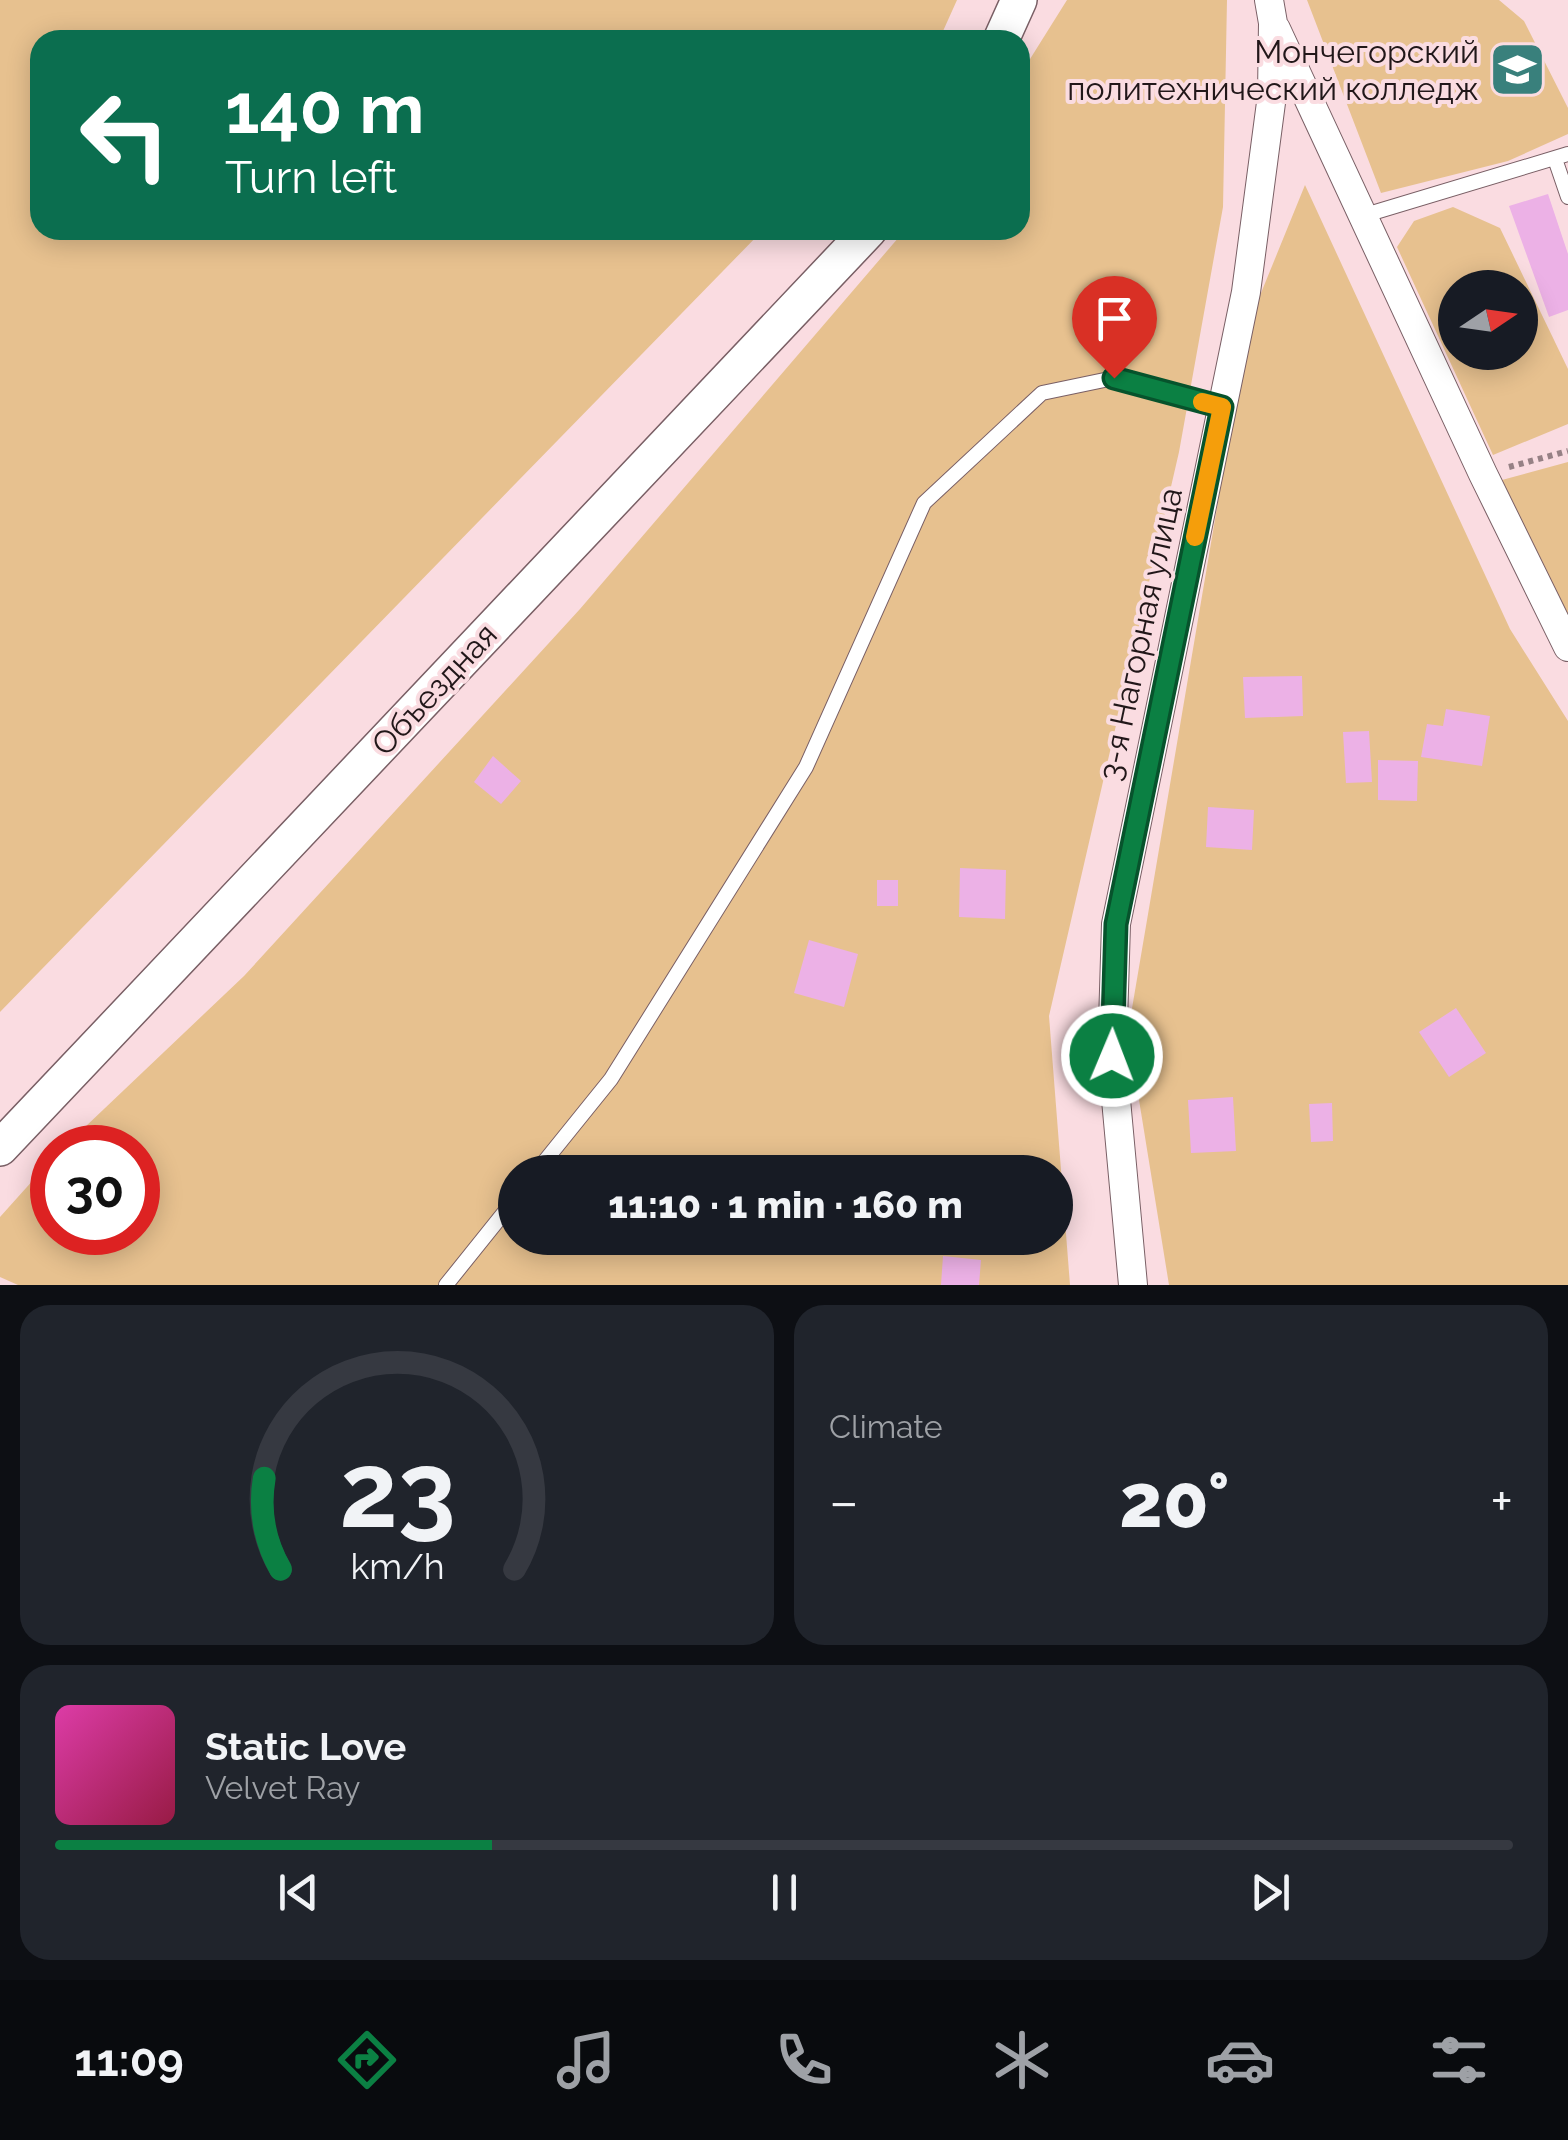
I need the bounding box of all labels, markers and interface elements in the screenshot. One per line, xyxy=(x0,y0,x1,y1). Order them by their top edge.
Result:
place label: Мончегорский политехнический колледж xyxy=(1067,33,1479,107)
school or university icon: Мончегорский политехнический колледж xyxy=(1488,39,1548,99)
text: 140 m xyxy=(225,67,425,149)
icon: left xyxy=(60,70,190,200)
text: Turn left xyxy=(225,151,397,204)
north arrow xyxy=(1438,270,1538,370)
map controls xyxy=(1438,270,1538,370)
pin xyxy=(1072,276,1157,379)
icon: arrive xyxy=(1087,291,1142,346)
street label: 3-я Нагорная улица xyxy=(1091,484,1189,784)
street label: Объездная xyxy=(364,616,504,762)
position arrow xyxy=(1060,1004,1164,1108)
speed limit sign: 30 xyxy=(30,1125,160,1255)
text: 11:10 · 1 min · 160 m xyxy=(608,1182,963,1227)
text: Climate xyxy=(829,1408,943,1445)
text: 23 xyxy=(339,1429,455,1551)
text: 20° xyxy=(1119,1456,1230,1545)
text: − xyxy=(829,1469,859,1534)
text: + xyxy=(1490,1469,1513,1534)
text: km/h xyxy=(350,1545,444,1587)
text: Static Love xyxy=(205,1724,406,1769)
text: Velvet Ray xyxy=(205,1769,360,1806)
icon: previous xyxy=(271,1865,326,1920)
icon: pause xyxy=(757,1865,812,1920)
icon: next xyxy=(1243,1865,1298,1920)
icon: directions xyxy=(332,2025,402,2095)
icon: music xyxy=(551,2025,621,2095)
icon: phone xyxy=(769,2025,839,2095)
icon: climate xyxy=(987,2025,1057,2095)
icon: car xyxy=(1205,2025,1275,2095)
icon: filters xyxy=(1424,2025,1494,2095)
text: 11:09 xyxy=(74,2034,184,2087)

